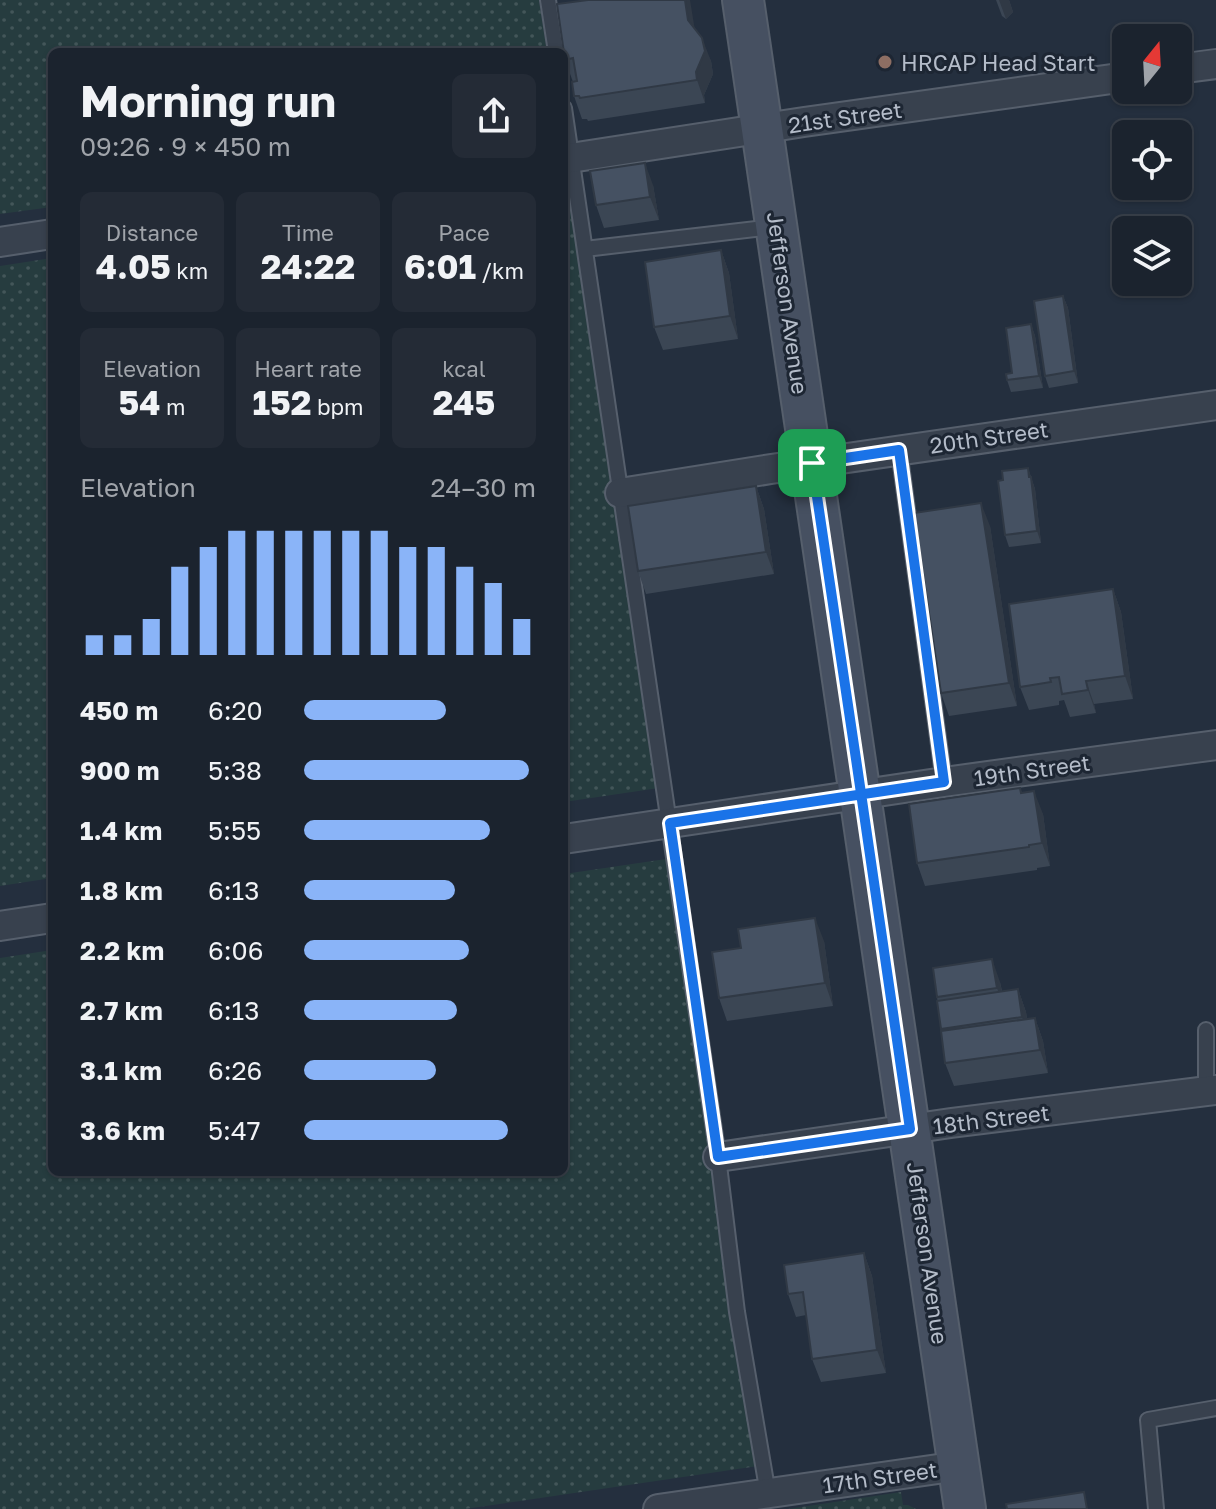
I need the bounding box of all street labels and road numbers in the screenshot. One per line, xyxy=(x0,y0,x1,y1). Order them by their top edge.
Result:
street label: 21st Street xyxy=(786,96,904,138)
street label: Jefferson Avenue xyxy=(762,210,814,396)
street label: 20th Street xyxy=(928,415,1050,459)
street label: 19th Street xyxy=(972,748,1092,792)
street label: 18th Street xyxy=(931,1098,1051,1140)
street label: Jefferson Avenue xyxy=(902,1160,954,1346)
street label: 17th Street xyxy=(821,1456,939,1498)

